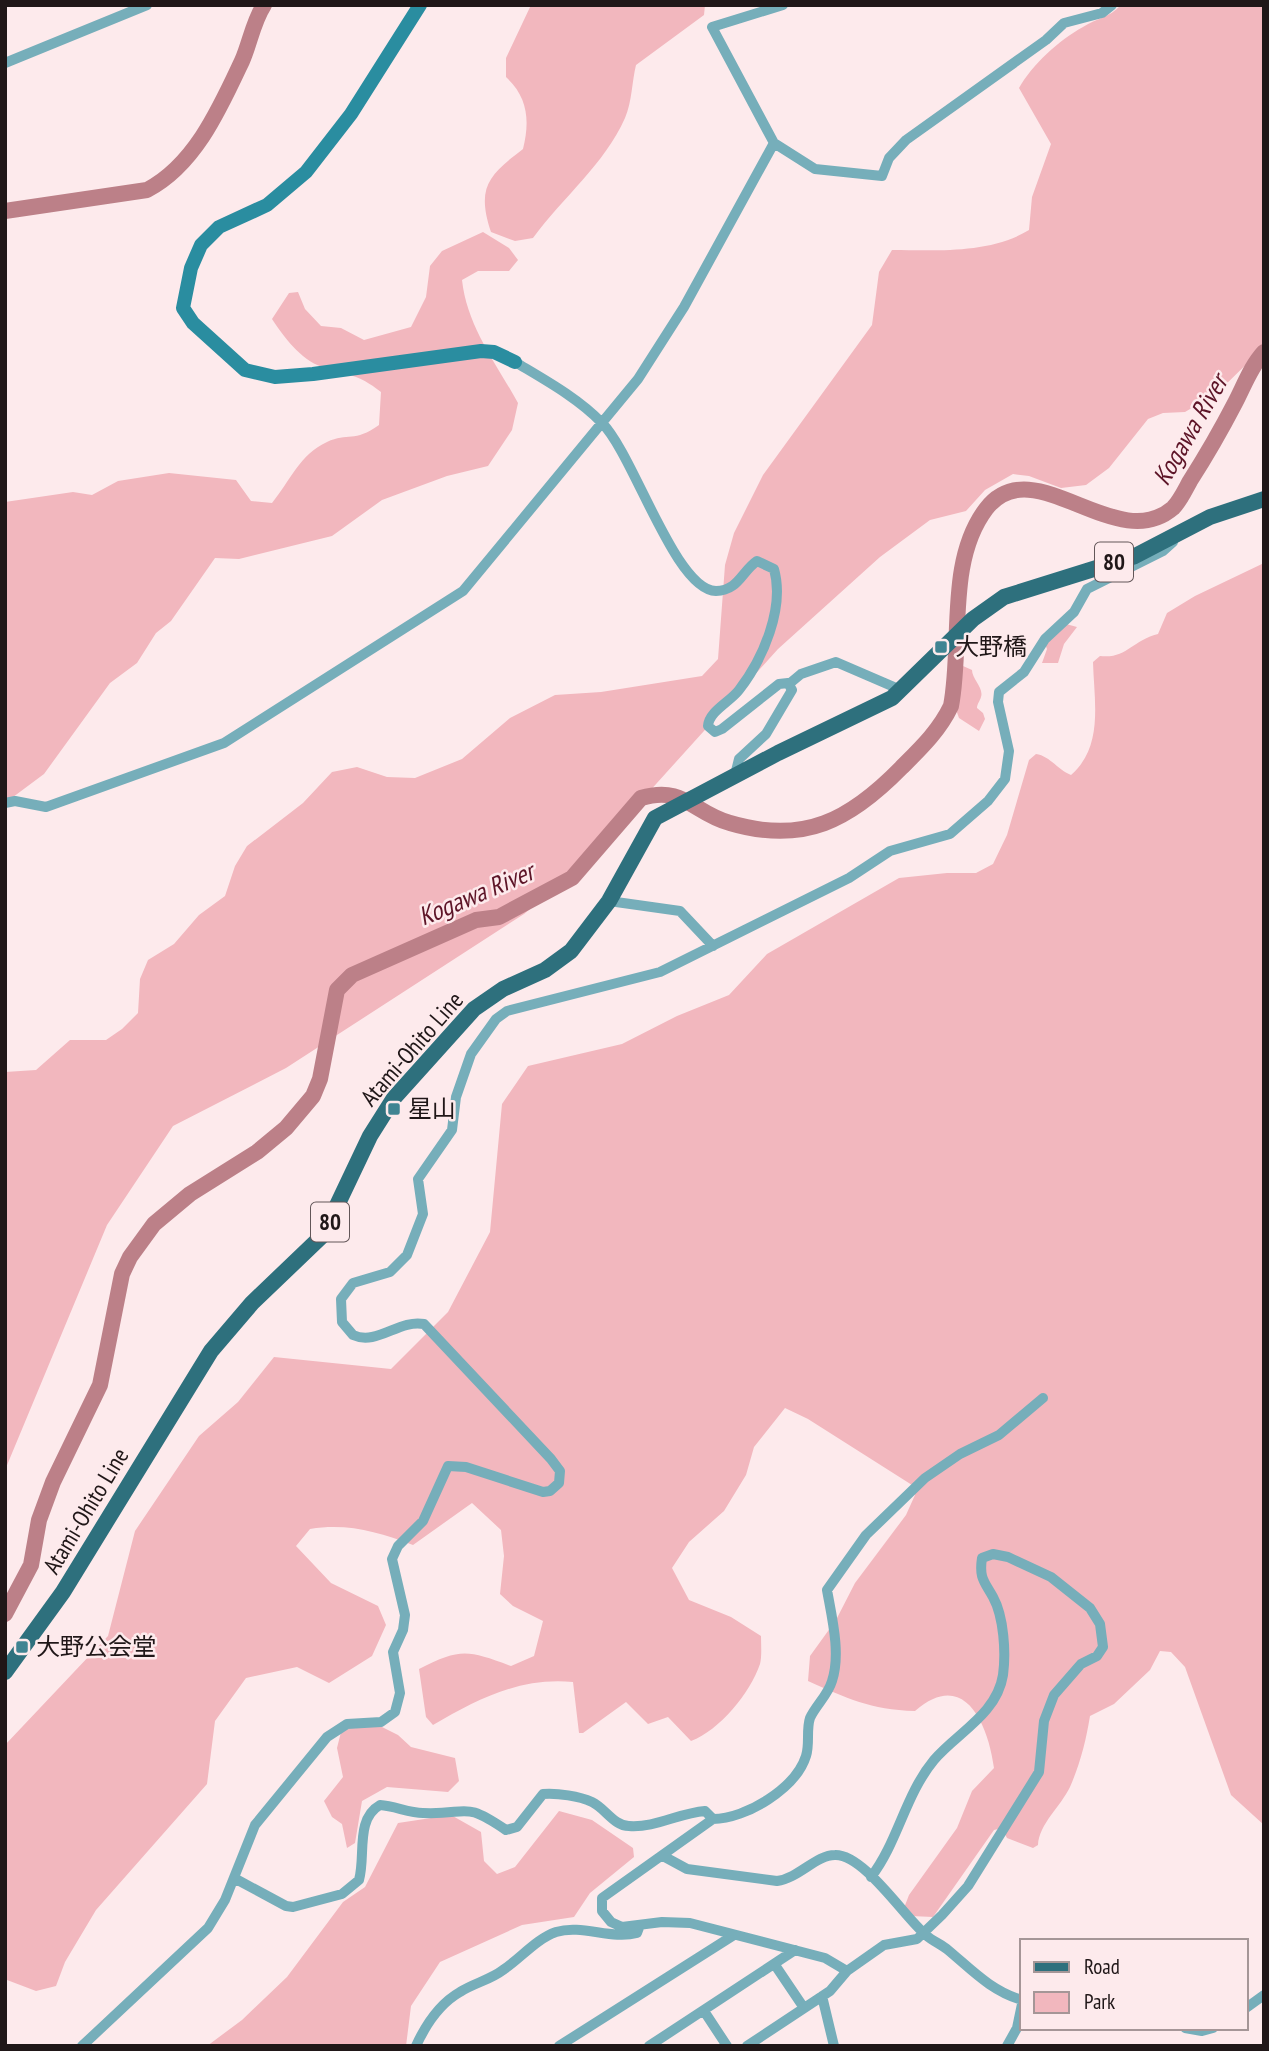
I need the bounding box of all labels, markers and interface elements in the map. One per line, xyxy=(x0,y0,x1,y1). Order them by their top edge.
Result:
water label: Kogawa River xyxy=(1145,365,1236,491)
road number: 80 xyxy=(1095,542,1133,582)
place label: 大野橋 xyxy=(955,631,1027,662)
marker: 大野橋 xyxy=(933,639,949,655)
water label: Kogawa River xyxy=(413,853,542,933)
street label: Atami-Ohito Line xyxy=(354,985,470,1112)
place label: 星山 xyxy=(408,1093,456,1124)
marker: 星山 xyxy=(386,1101,402,1117)
road number: 80 xyxy=(311,1203,349,1242)
street label: Atami-Ohito Line xyxy=(36,1442,135,1579)
place label: 大野公会堂 xyxy=(36,1631,156,1662)
marker: 大野公会堂 xyxy=(14,1639,30,1655)
legend xyxy=(1020,1939,1248,2030)
text: Road xyxy=(1084,1953,1120,1980)
text: Park xyxy=(1084,1988,1115,2015)

